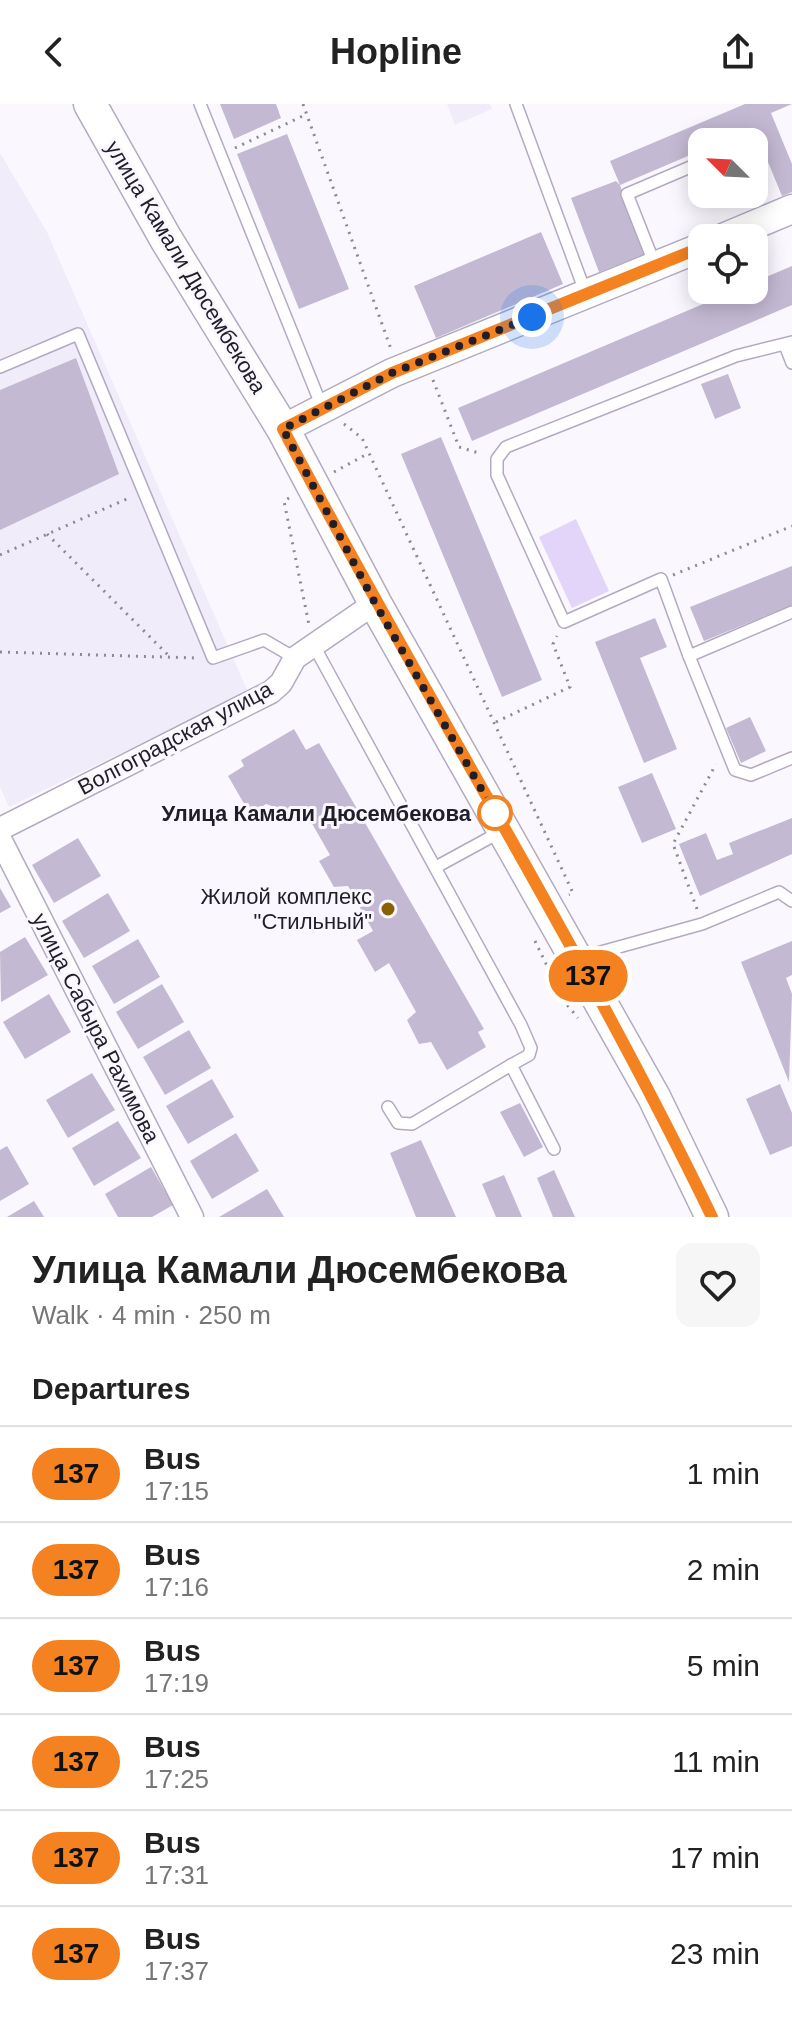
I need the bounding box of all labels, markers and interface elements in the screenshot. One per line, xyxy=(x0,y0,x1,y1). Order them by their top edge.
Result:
icon: back xyxy=(32,30,76,74)
icon: share xyxy=(716,30,760,74)
text: Hopline xyxy=(330,31,462,72)
north arrow xyxy=(688,128,768,208)
map controls xyxy=(688,128,768,304)
street label: улица Камали Дюсембекова xyxy=(101,136,272,398)
button: locate xyxy=(688,224,768,304)
your location xyxy=(512,297,552,337)
street label: Волгоградская улица xyxy=(74,676,277,800)
marker: Улица Камали Дюсембекова xyxy=(478,796,512,830)
place label: Улица Камали Дюсембекова xyxy=(162,801,472,826)
place label: Жилой комплекс "Стильный" xyxy=(201,884,372,934)
marker: Жилой комплекс "Стильный" xyxy=(379,900,397,918)
street label: улица Сабыра Рахимова xyxy=(27,909,165,1148)
line badge: 137 xyxy=(542,950,634,1002)
text: 137 xyxy=(565,960,611,991)
button: heart xyxy=(676,1243,760,1327)
text: Улица Камали Дюсембекова xyxy=(32,1249,567,1291)
text: Walk · 4 min · 250 m xyxy=(32,1300,271,1330)
text: Departures xyxy=(32,1372,190,1405)
text: Bus xyxy=(144,1442,201,1475)
text: 1 min xyxy=(687,1457,760,1490)
text: 137 xyxy=(53,1458,99,1489)
text: 17:15 xyxy=(144,1476,209,1506)
text: Bus xyxy=(144,1538,201,1571)
text: 2 min xyxy=(687,1553,760,1586)
text: 137 xyxy=(53,1554,99,1585)
text: 17:16 xyxy=(144,1572,209,1602)
text: Bus xyxy=(144,1634,201,1667)
text: 5 min xyxy=(687,1649,760,1682)
text: 137 xyxy=(53,1650,99,1681)
text: 17:19 xyxy=(144,1668,209,1698)
text: Bus xyxy=(144,1730,201,1763)
text: 11 min xyxy=(672,1745,760,1778)
text: 137 xyxy=(53,1746,99,1777)
text: 17:25 xyxy=(144,1764,209,1794)
text: Bus xyxy=(144,1826,201,1859)
text: 17 min xyxy=(670,1841,760,1874)
text: 137 xyxy=(53,1842,99,1873)
text: 17:31 xyxy=(144,1860,209,1890)
text: Bus xyxy=(144,1922,201,1955)
text: 23 min xyxy=(670,1937,760,1970)
text: 137 xyxy=(53,1938,99,1969)
text: 17:37 xyxy=(144,1956,209,1986)

